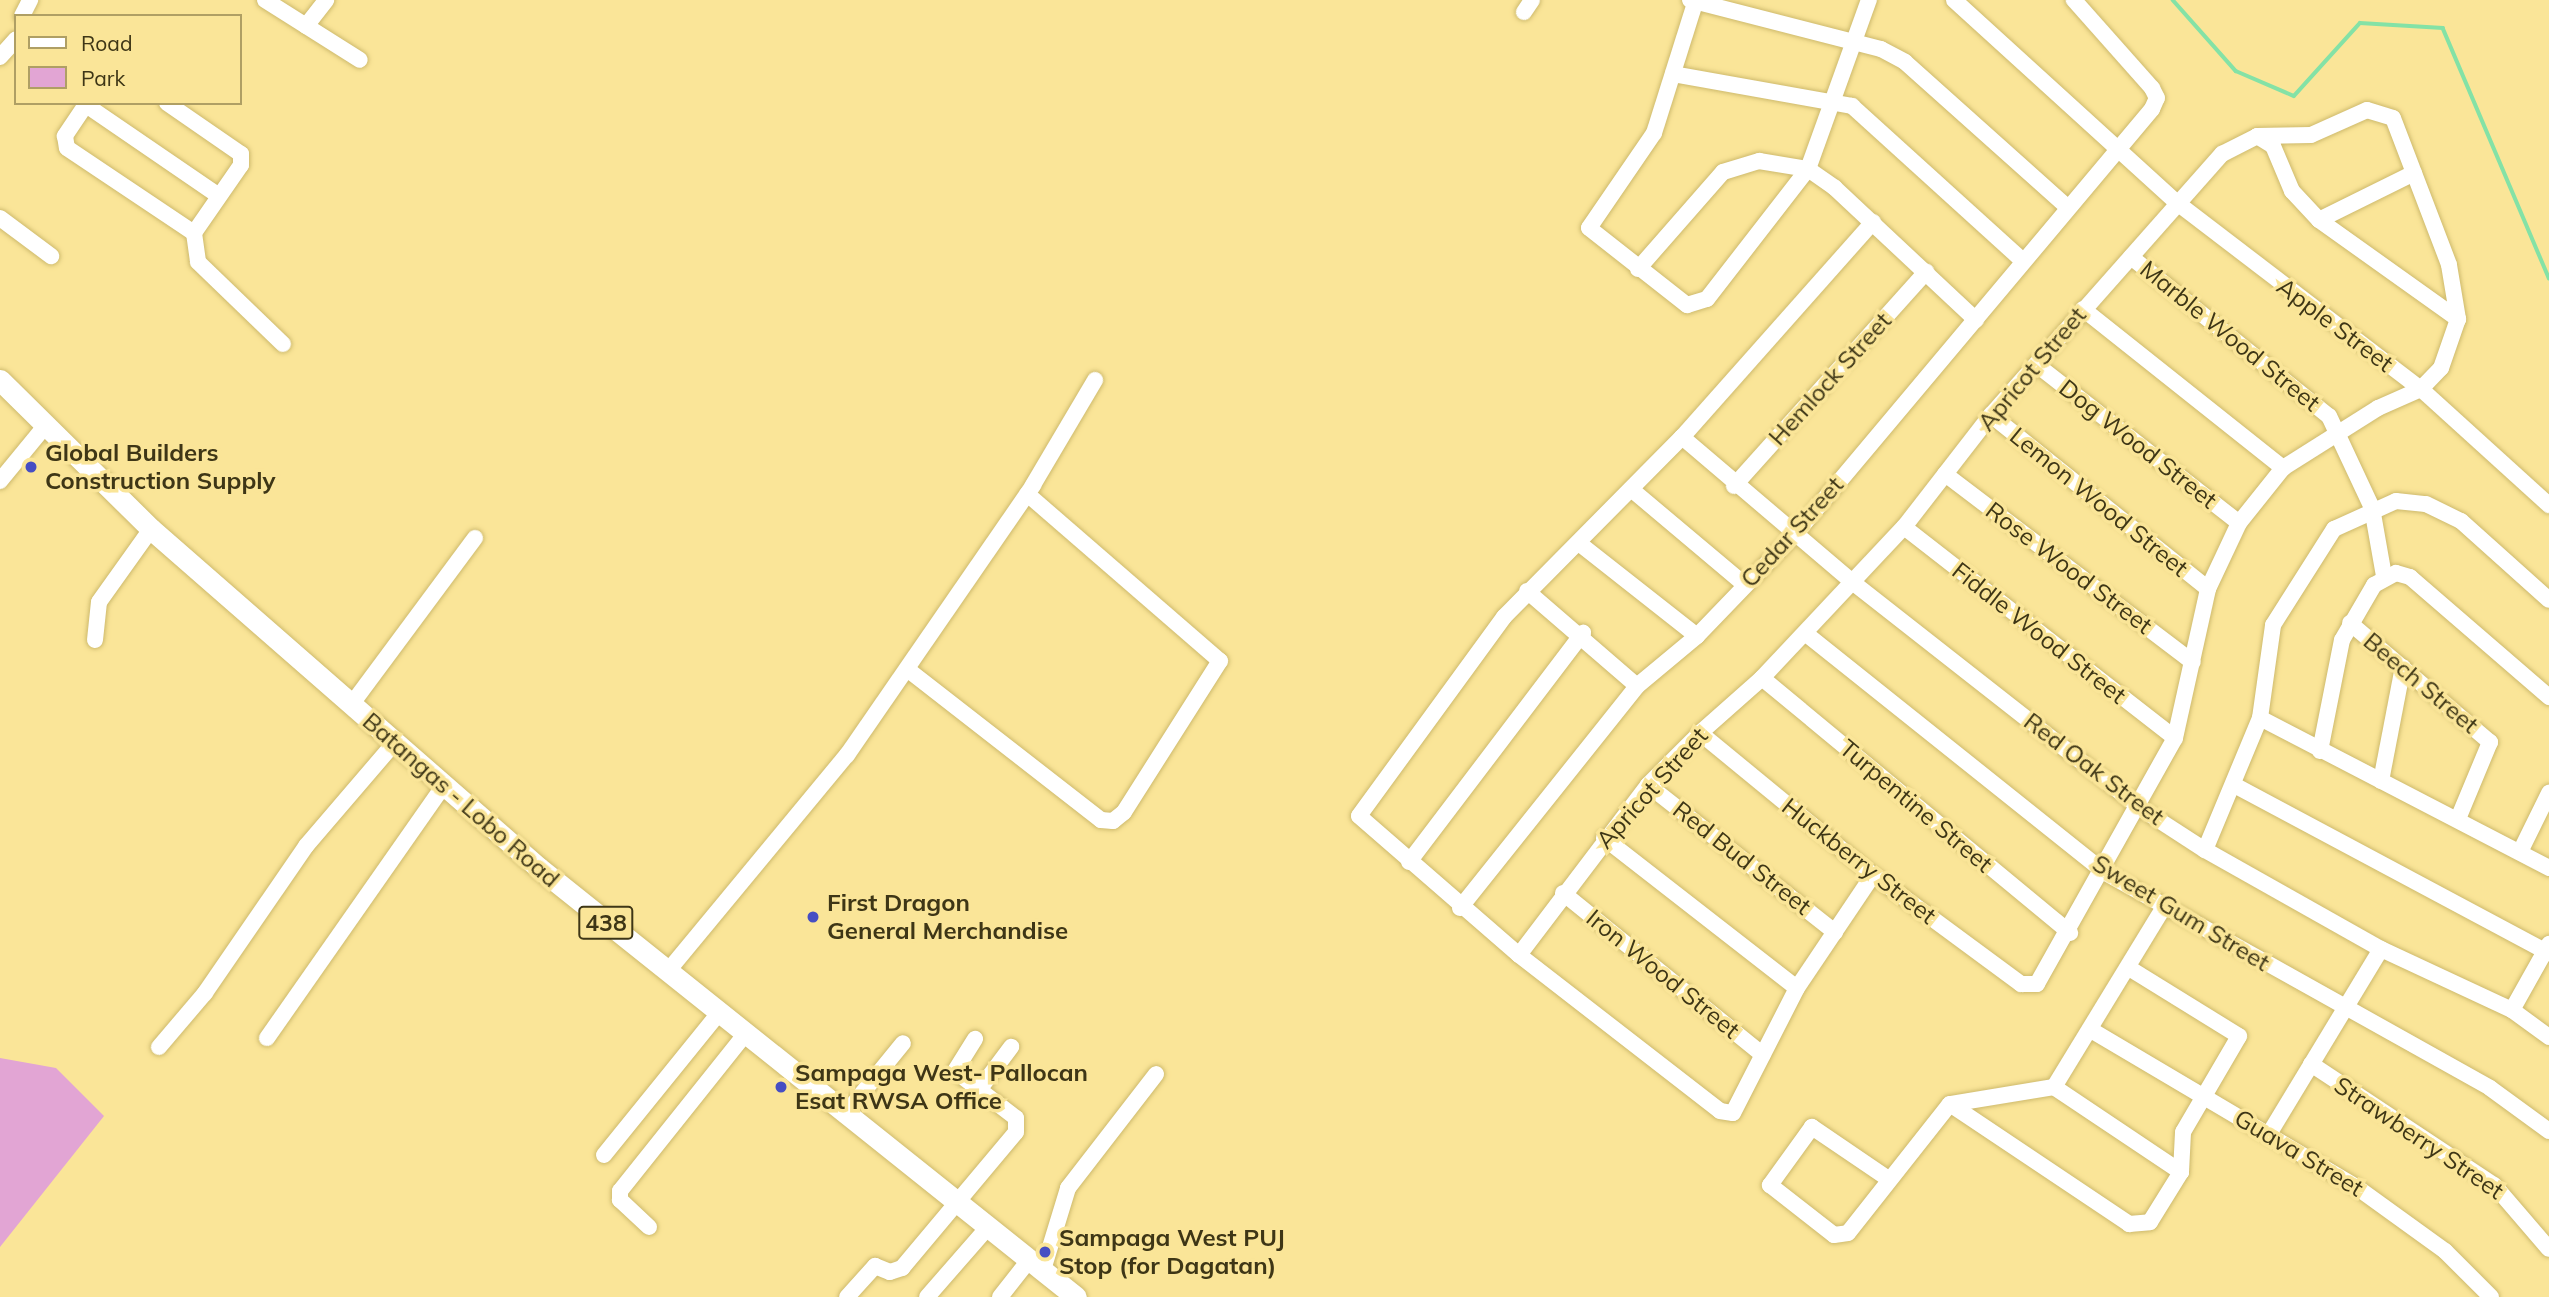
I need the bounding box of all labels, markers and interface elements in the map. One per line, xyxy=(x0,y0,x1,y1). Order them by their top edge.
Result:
legend xyxy=(14,14,242,105)
text: Road xyxy=(81,30,132,56)
text: Park xyxy=(81,65,125,91)
street label: Marble Wood Street xyxy=(2134,255,2326,417)
street label: Apple Street xyxy=(2271,272,2399,378)
street label: Apricot Street xyxy=(1972,301,2092,437)
street label: Hemlock Street xyxy=(1763,307,1897,451)
street label: Dog Wood Street xyxy=(2053,374,2223,514)
street label: Lemon Wood Street xyxy=(2004,421,2194,583)
place label: Global Builders Construction Supply xyxy=(45,439,276,495)
marker: Global Builders Construction Supply xyxy=(23,459,39,475)
street label: Cedar Street xyxy=(1735,471,1849,593)
street label: Rose Wood Street xyxy=(1980,496,2158,640)
street label: Fiddle Wood Street xyxy=(1946,556,2132,710)
street label: Beech Street xyxy=(2358,627,2484,739)
street label: Batangas - Lobo Road xyxy=(357,707,565,893)
street label: Red Oak Street xyxy=(2018,707,2170,831)
street label: Apricot Street xyxy=(1590,722,1714,854)
street label: Turpentine Street xyxy=(1834,734,1998,878)
street label: Huckberry Street xyxy=(1776,792,1942,930)
street label: Red Bud Street xyxy=(1667,795,1817,921)
street label: Sweet Gum Street xyxy=(2087,849,2275,977)
place label: First Dragon General Merchandise xyxy=(827,889,1068,945)
street label: Iron Wood Street xyxy=(1581,903,1745,1045)
road number: 438 xyxy=(578,904,634,942)
marker: First Dragon General Merchandise xyxy=(805,909,821,925)
place label: Sampaga West- Pallocan Esat RWSA Office xyxy=(795,1059,1088,1115)
street label: Strawberry Street xyxy=(2329,1071,2509,1205)
marker: Sampaga West- Pallocan Esat RWSA Office xyxy=(773,1079,789,1095)
street label: Guava Street xyxy=(2229,1103,2369,1203)
place label: Sampaga West PUJ Stop (for Dagatan) xyxy=(1059,1224,1285,1280)
marker: Sampaga West PUJ Stop (for Dagatan) xyxy=(1037,1244,1053,1260)

